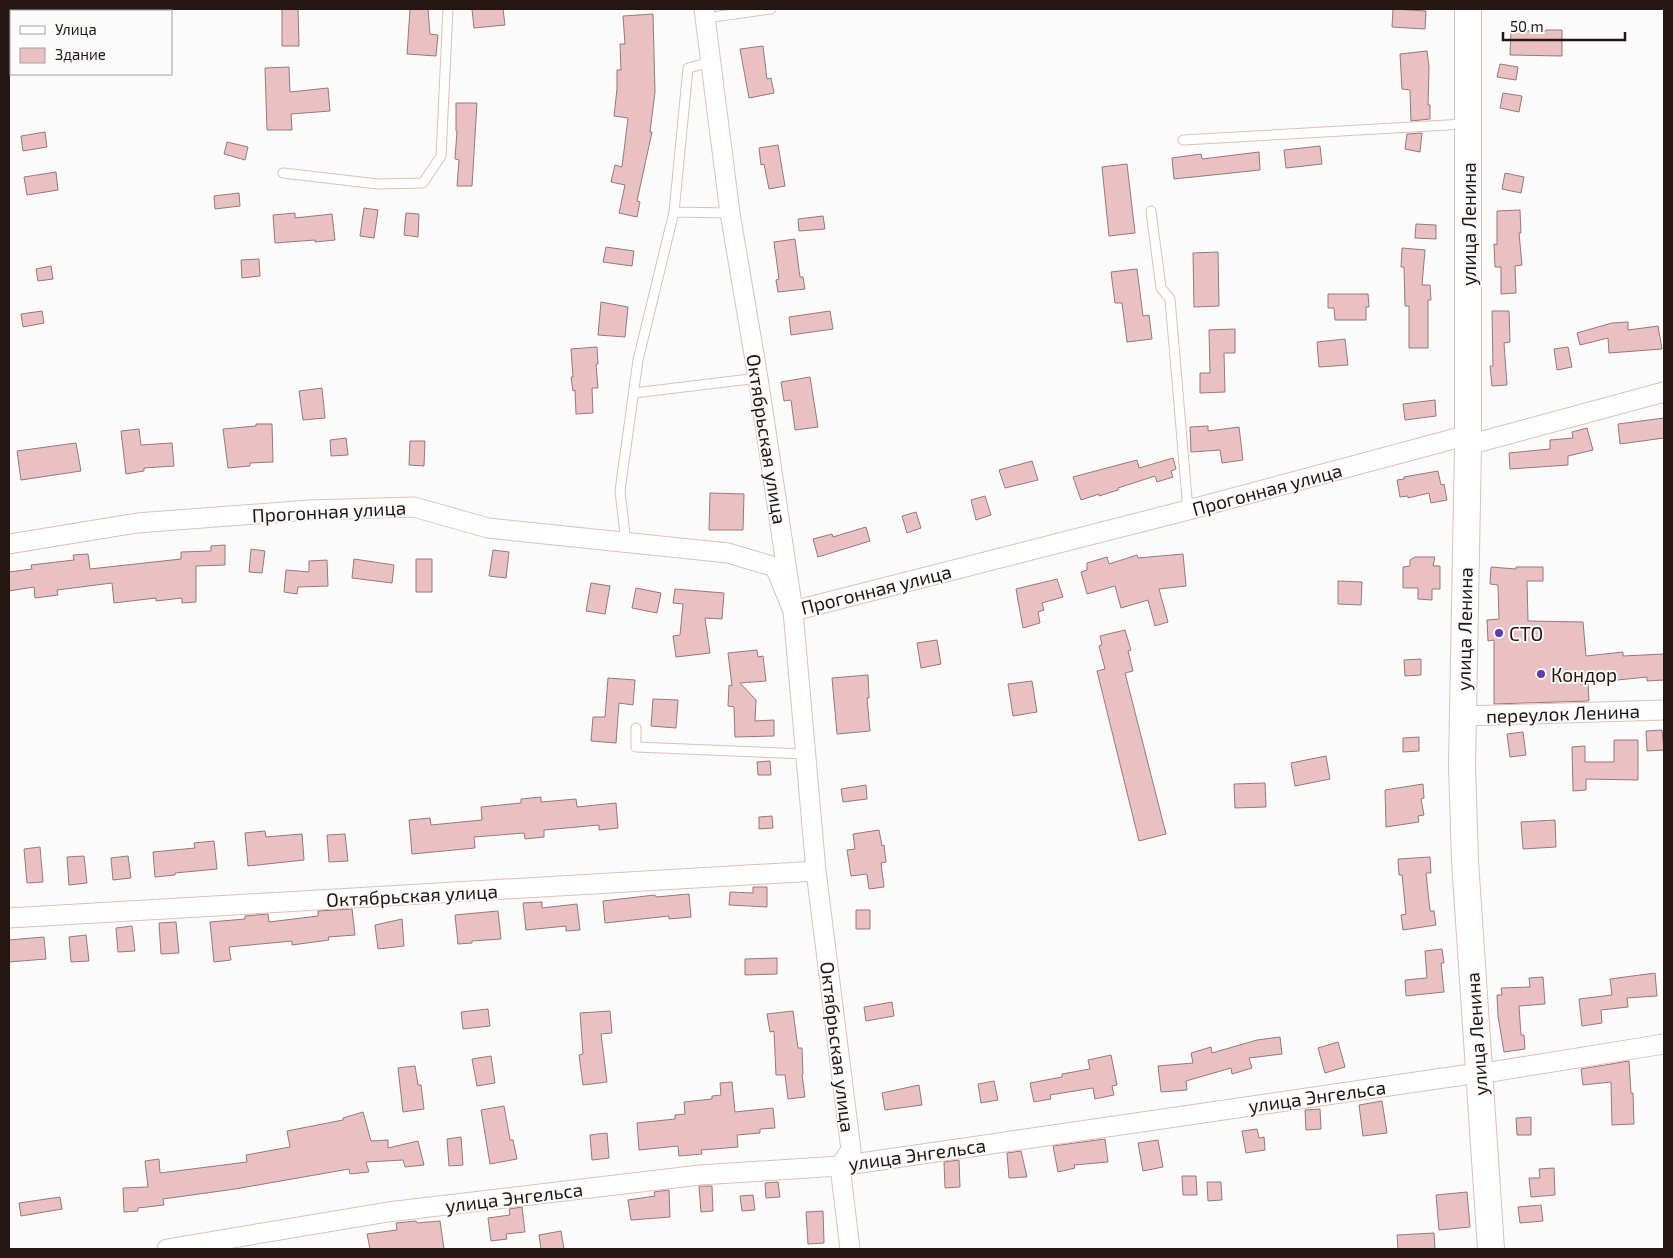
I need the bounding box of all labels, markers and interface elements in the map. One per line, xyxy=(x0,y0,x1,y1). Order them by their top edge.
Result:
legend xyxy=(10,10,172,75)
scale bar xyxy=(1503,10,1626,42)
text: 50 m xyxy=(1510,17,1544,35)
text: Улица xyxy=(55,20,97,38)
text: Здание xyxy=(55,45,106,63)
street label: улица Ленина xyxy=(1457,162,1481,286)
street label: Октябрьская улица xyxy=(741,352,792,526)
street label: Прогонная улица xyxy=(1189,458,1345,521)
street label: Прогонная улица xyxy=(251,495,407,528)
street label: Прогонная улица xyxy=(798,559,954,620)
street label: улица Ленина xyxy=(1451,567,1478,691)
place label: СТО xyxy=(1509,622,1543,645)
marker: СТО xyxy=(1493,627,1505,639)
place label: Кондор xyxy=(1551,663,1617,686)
marker: Кондор xyxy=(1535,668,1547,680)
street label: переулок Ленина xyxy=(1486,699,1641,728)
street label: Октябрьская улица xyxy=(326,879,499,912)
street label: Октябрьская улица xyxy=(815,960,860,1134)
street label: улица Ленина xyxy=(1460,971,1493,1097)
street label: улица Энгельса xyxy=(1247,1075,1387,1118)
street label: улица Энгельса xyxy=(847,1133,987,1176)
street label: улица Энгельса xyxy=(444,1177,584,1218)

